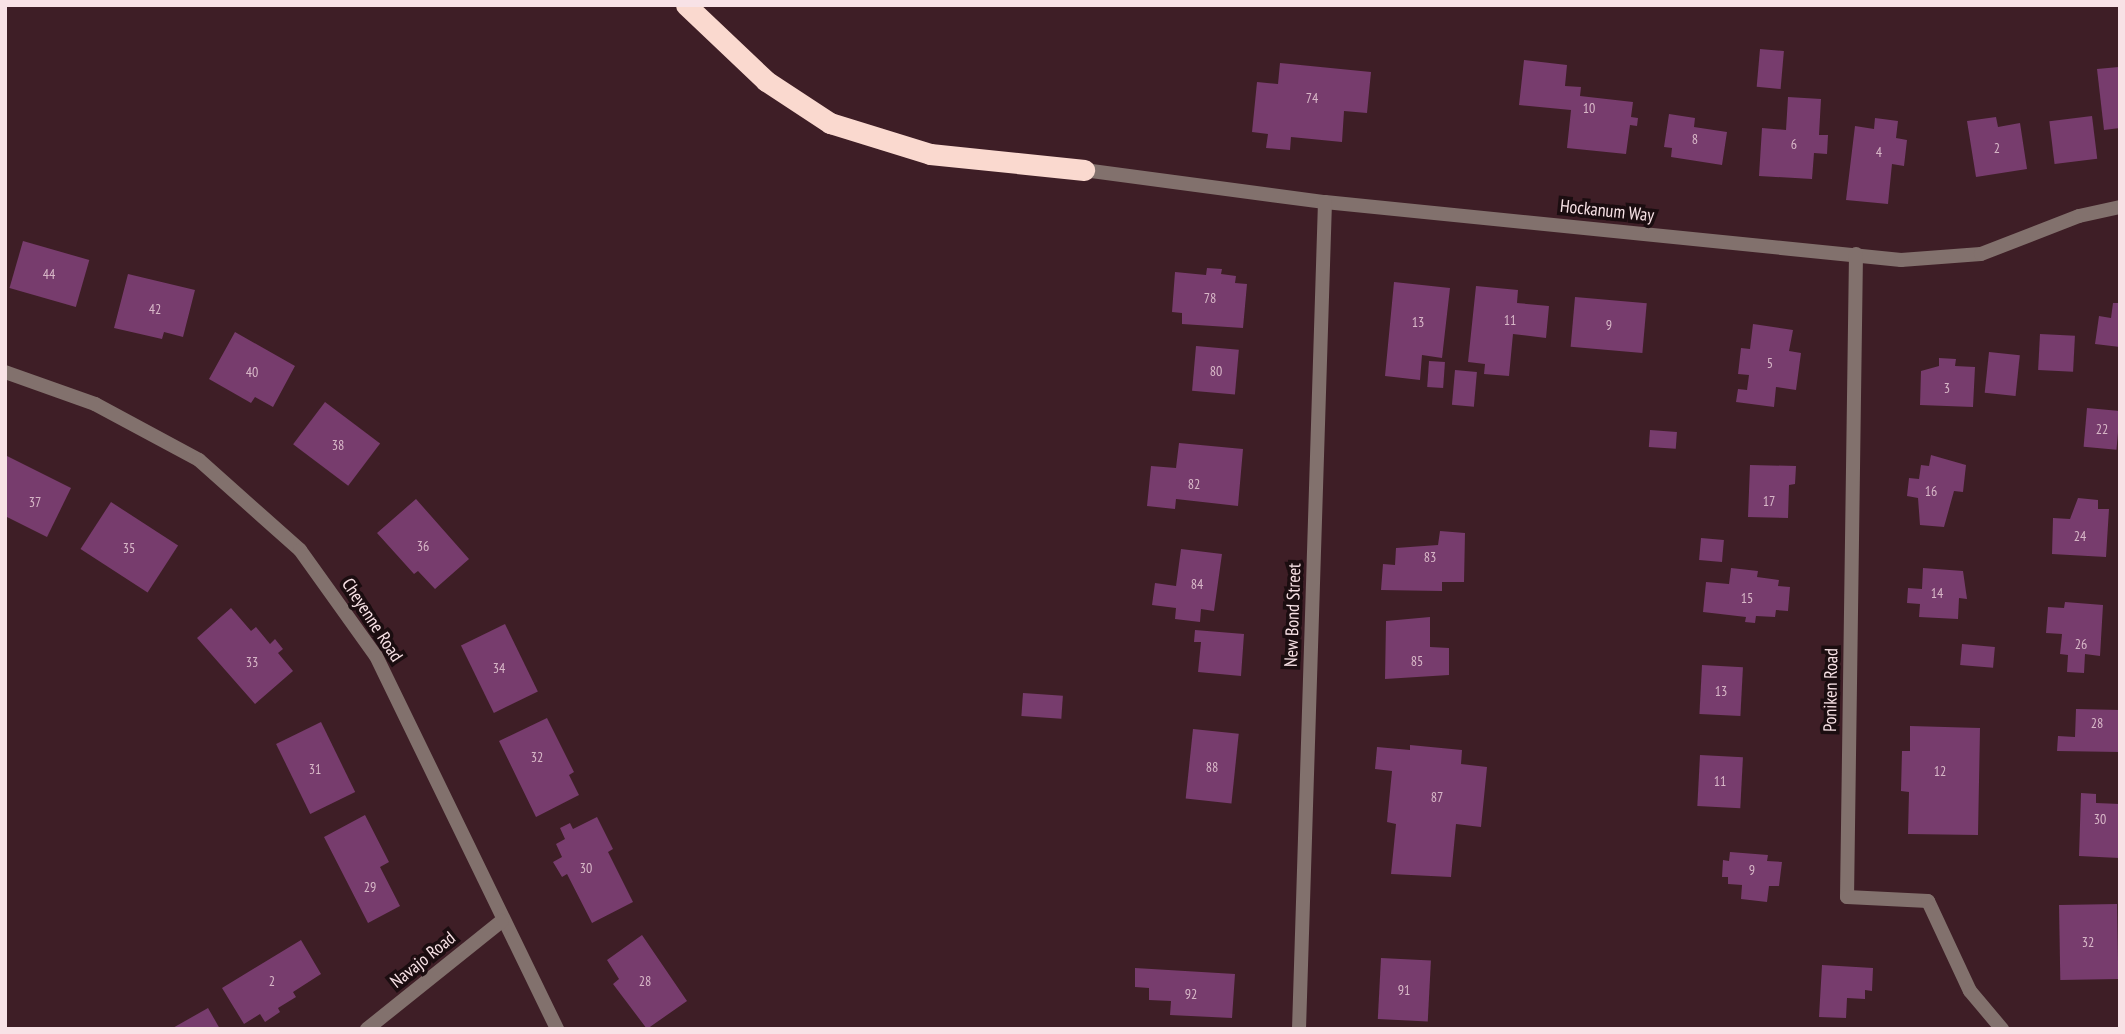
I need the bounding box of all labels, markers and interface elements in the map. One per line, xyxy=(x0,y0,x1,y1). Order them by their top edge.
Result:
house number: 74 xyxy=(1306,90,1318,106)
house number: 10 xyxy=(1583,100,1595,116)
house number: 8 xyxy=(1692,131,1698,147)
house number: 6 xyxy=(1791,136,1797,152)
house number: 2 xyxy=(1994,140,2000,156)
house number: 4 xyxy=(1876,144,1882,160)
street label: Hockanum Way xyxy=(1559,195,1655,227)
house number: 44 xyxy=(43,266,55,282)
house number: 78 xyxy=(1204,290,1216,306)
house number: 42 xyxy=(149,301,161,317)
house number: 11 xyxy=(1504,312,1516,328)
house number: 13 xyxy=(1412,314,1424,330)
house number: 9 xyxy=(1606,317,1612,333)
house number: 5 xyxy=(1767,355,1773,371)
house number: 80 xyxy=(1210,363,1222,379)
house number: 40 xyxy=(246,364,258,380)
house number: 3 xyxy=(1944,380,1950,396)
house number: 22 xyxy=(2096,421,2108,437)
house number: 38 xyxy=(332,437,344,453)
house number: 82 xyxy=(1188,476,1200,492)
house number: 16 xyxy=(1925,483,1937,499)
house number: 17 xyxy=(1763,493,1775,509)
house number: 37 xyxy=(29,494,41,510)
house number: 24 xyxy=(2074,528,2086,544)
house number: 36 xyxy=(417,538,429,554)
house number: 35 xyxy=(123,540,135,556)
house number: 83 xyxy=(1424,549,1436,565)
street label: New Bond Street xyxy=(1280,562,1306,668)
street label: Cheyenne Road xyxy=(337,574,407,666)
house number: 84 xyxy=(1191,576,1203,592)
house number: 14 xyxy=(1931,585,1943,601)
house number: 15 xyxy=(1741,590,1753,606)
house number: 26 xyxy=(2075,636,2087,652)
street label: Poniken Road xyxy=(1819,648,1843,732)
house number: 85 xyxy=(1411,653,1423,669)
house number: 33 xyxy=(246,654,258,670)
house number: 34 xyxy=(493,660,505,676)
house number: 13 xyxy=(1715,683,1727,699)
house number: 28 xyxy=(2091,715,2103,731)
house number: 32 xyxy=(531,749,543,765)
house number: 88 xyxy=(1206,759,1218,775)
house number: 31 xyxy=(309,761,321,777)
house number: 12 xyxy=(1934,763,1946,779)
house number: 11 xyxy=(1714,773,1726,789)
house number: 87 xyxy=(1431,789,1443,805)
house number: 30 xyxy=(2094,811,2106,827)
house number: 30 xyxy=(580,860,592,876)
house number: 9 xyxy=(1749,862,1755,878)
house number: 29 xyxy=(364,879,376,895)
street label: Navajo Road xyxy=(386,927,460,993)
house number: 32 xyxy=(2082,934,2094,950)
house number: 2 xyxy=(269,973,275,989)
house number: 28 xyxy=(639,973,651,989)
house number: 91 xyxy=(1398,982,1410,998)
house number: 92 xyxy=(1185,986,1197,1002)

